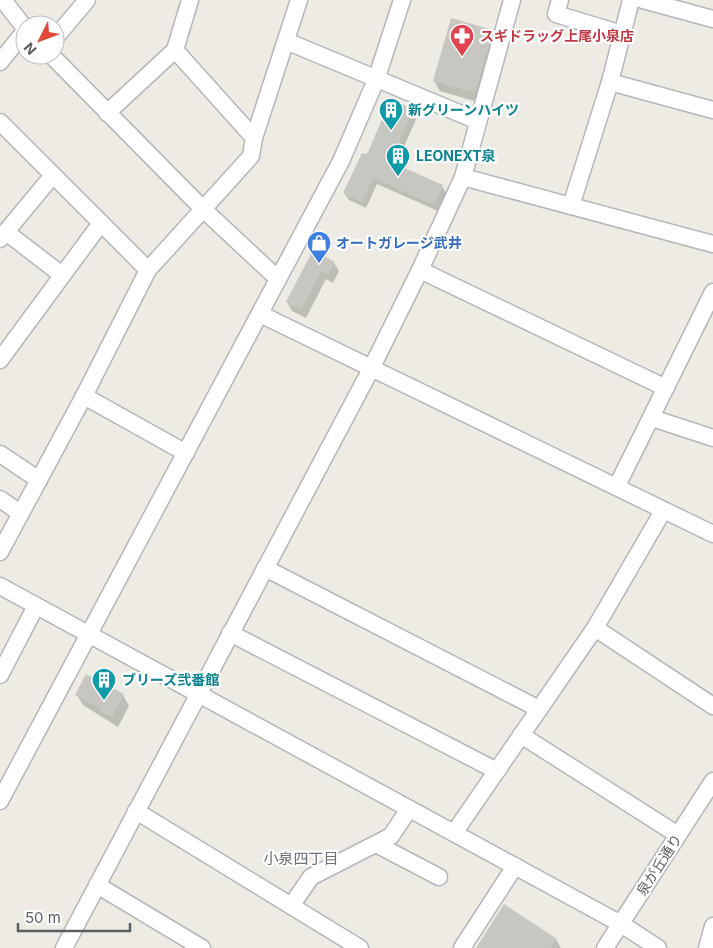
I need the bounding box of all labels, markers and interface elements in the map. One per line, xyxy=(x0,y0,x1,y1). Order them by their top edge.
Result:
north arrow xyxy=(15,15,65,65)
pharmacy icon: スギドラッグ上尾小泉店 xyxy=(449,23,475,57)
place label: スギドラッグ上尾小泉店 xyxy=(480,27,634,44)
text: N xyxy=(20,39,40,59)
building icon: 新グリーンハイツ xyxy=(378,97,404,131)
place label: 新グリーンハイツ xyxy=(408,101,519,118)
building icon: LEONEXT泉 xyxy=(385,143,411,177)
place label: LEONEXT泉 xyxy=(416,147,496,164)
shop icon: オートガレージ武井 xyxy=(306,230,332,264)
place label: オートガレージ武井 xyxy=(336,234,462,251)
building icon: ブリーズ弐番館 xyxy=(91,667,117,701)
place label: ブリーズ弐番館 xyxy=(122,671,219,688)
street label: 泉が丘通り xyxy=(632,831,685,899)
district label: 小泉四丁目 xyxy=(263,849,339,868)
scale bar xyxy=(18,900,130,932)
text: 50 m xyxy=(25,908,61,927)

